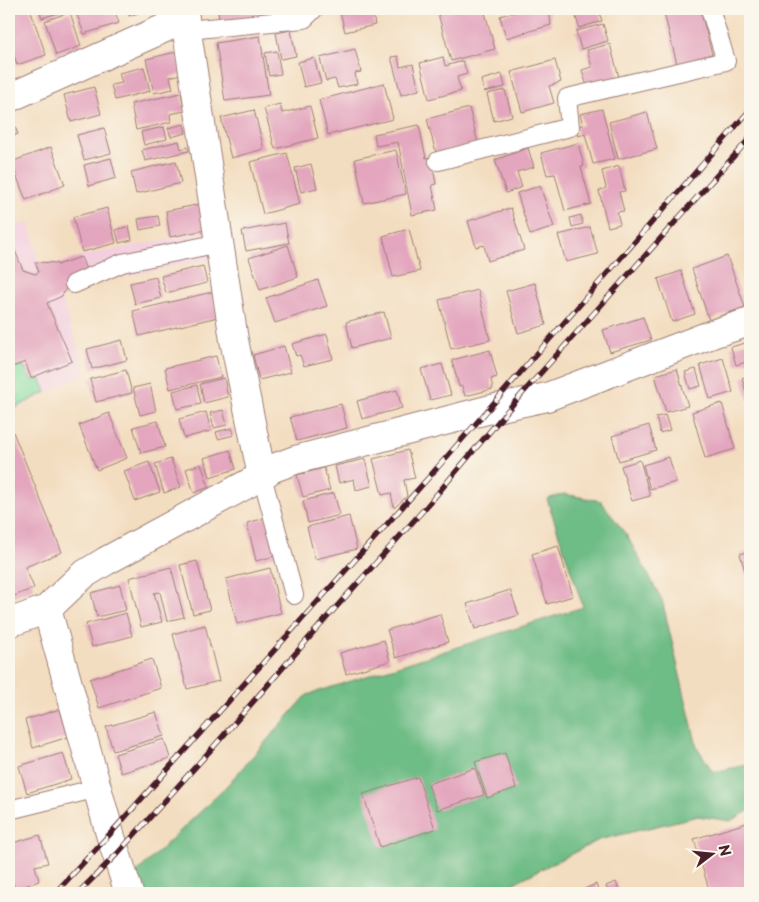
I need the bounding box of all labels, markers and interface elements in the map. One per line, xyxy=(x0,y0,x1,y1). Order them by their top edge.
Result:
north arrow xyxy=(686,830,736,880)
text: N xyxy=(713,842,737,859)

